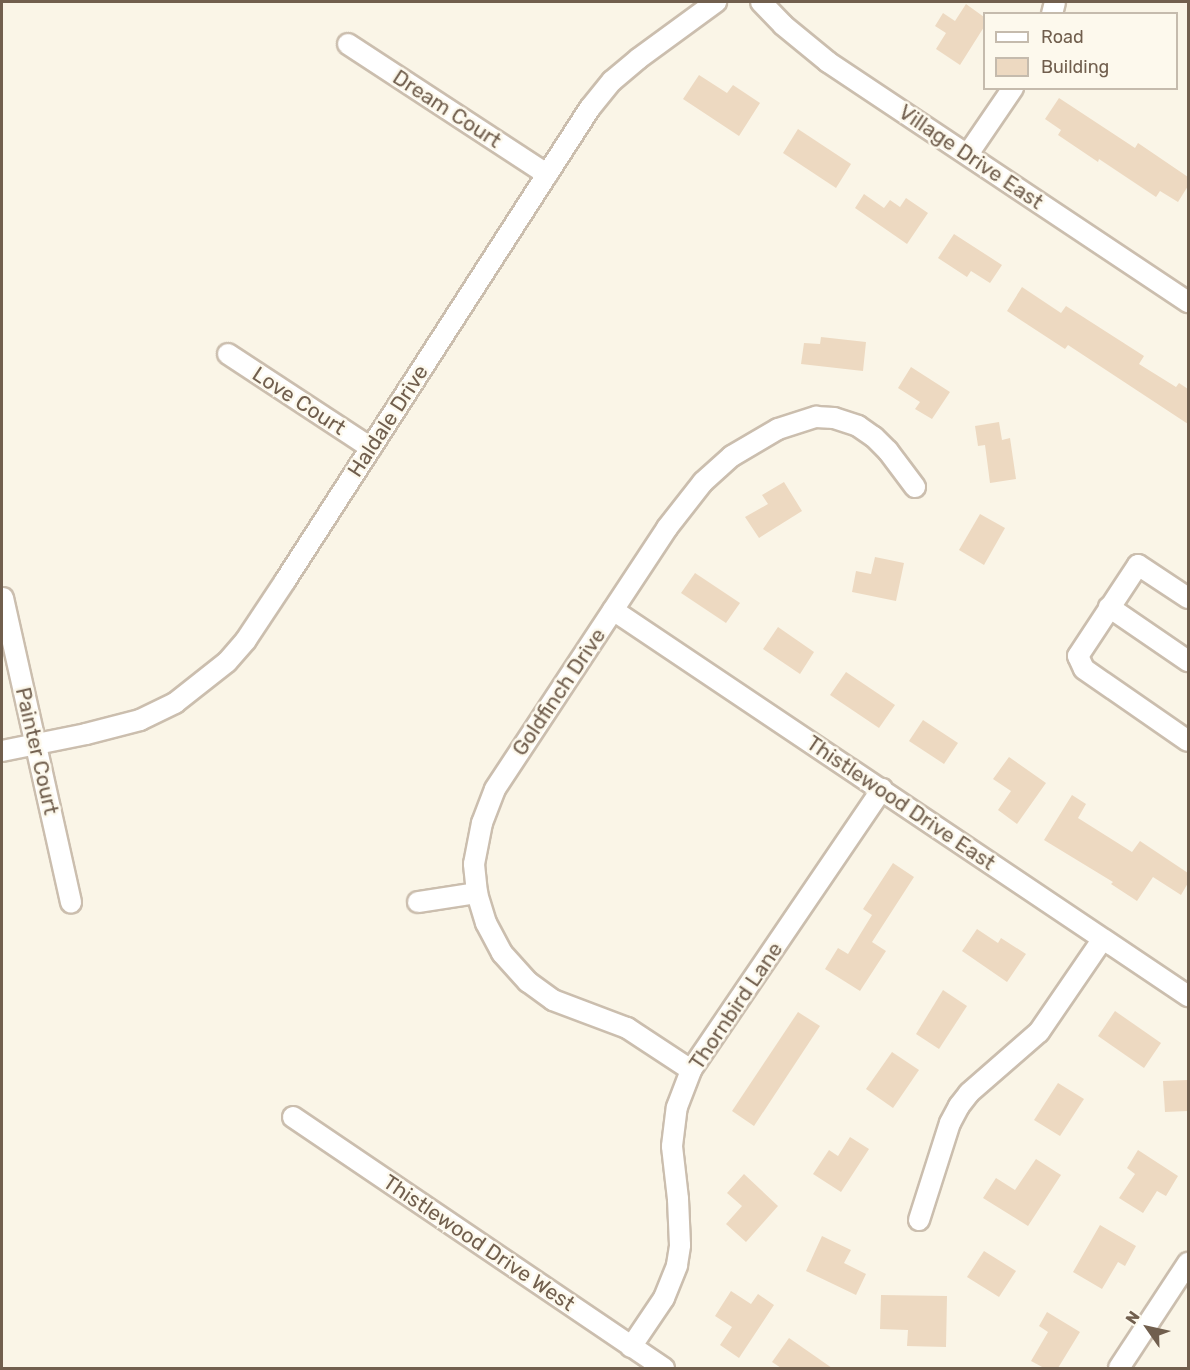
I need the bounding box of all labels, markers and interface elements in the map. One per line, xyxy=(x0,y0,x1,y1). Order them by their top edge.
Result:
legend xyxy=(983,12,1178,90)
text: Road xyxy=(1041,26,1084,48)
text: Building xyxy=(1041,56,1109,78)
street label: Dream Court xyxy=(388,65,506,153)
street label: Village Drive East xyxy=(894,99,1048,215)
street label: Haldale Drive xyxy=(342,360,434,482)
street label: Love Court xyxy=(248,361,350,441)
street label: Goldfinch Drive xyxy=(507,623,611,761)
street label: Painter Court xyxy=(10,685,64,817)
street label: Thistlewood Drive East xyxy=(802,730,1000,876)
street label: Thornbird Lane xyxy=(684,938,788,1074)
street label: Thistlewood Drive West xyxy=(378,1169,580,1317)
north arrow xyxy=(1118,1298,1178,1358)
text: N xyxy=(1122,1308,1144,1328)

